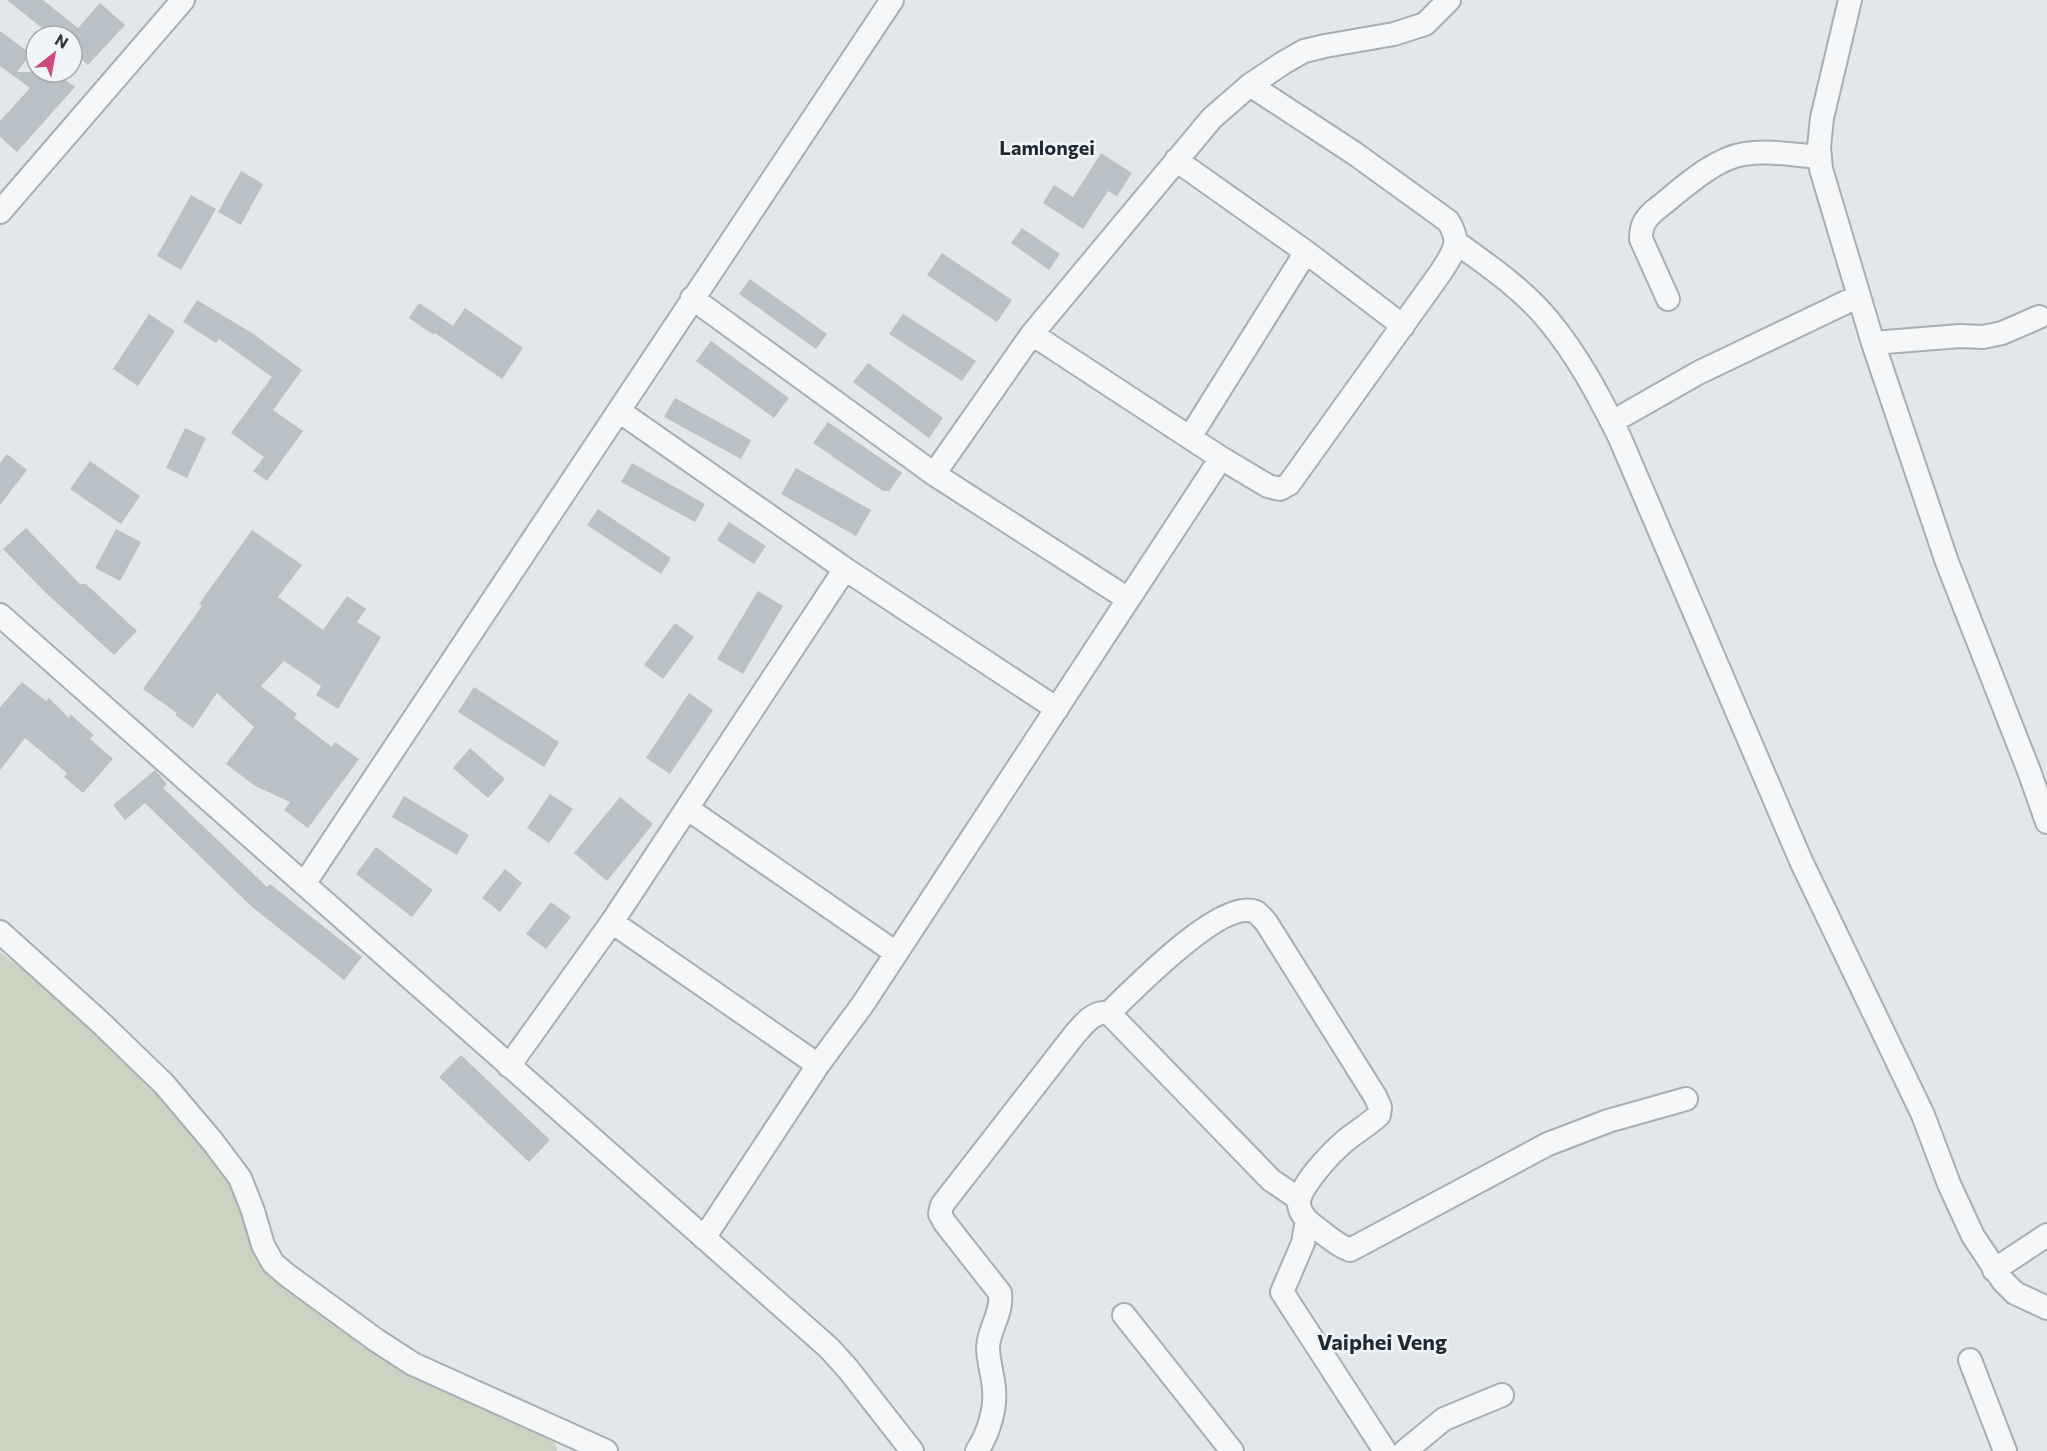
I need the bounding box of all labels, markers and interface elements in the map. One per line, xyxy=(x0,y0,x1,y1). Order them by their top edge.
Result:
north arrow xyxy=(24,24,84,84)
text: N xyxy=(52,29,72,52)
district label: Lamlongei xyxy=(999,135,1095,159)
district label: Vaiphei Veng xyxy=(1317,1328,1447,1355)

